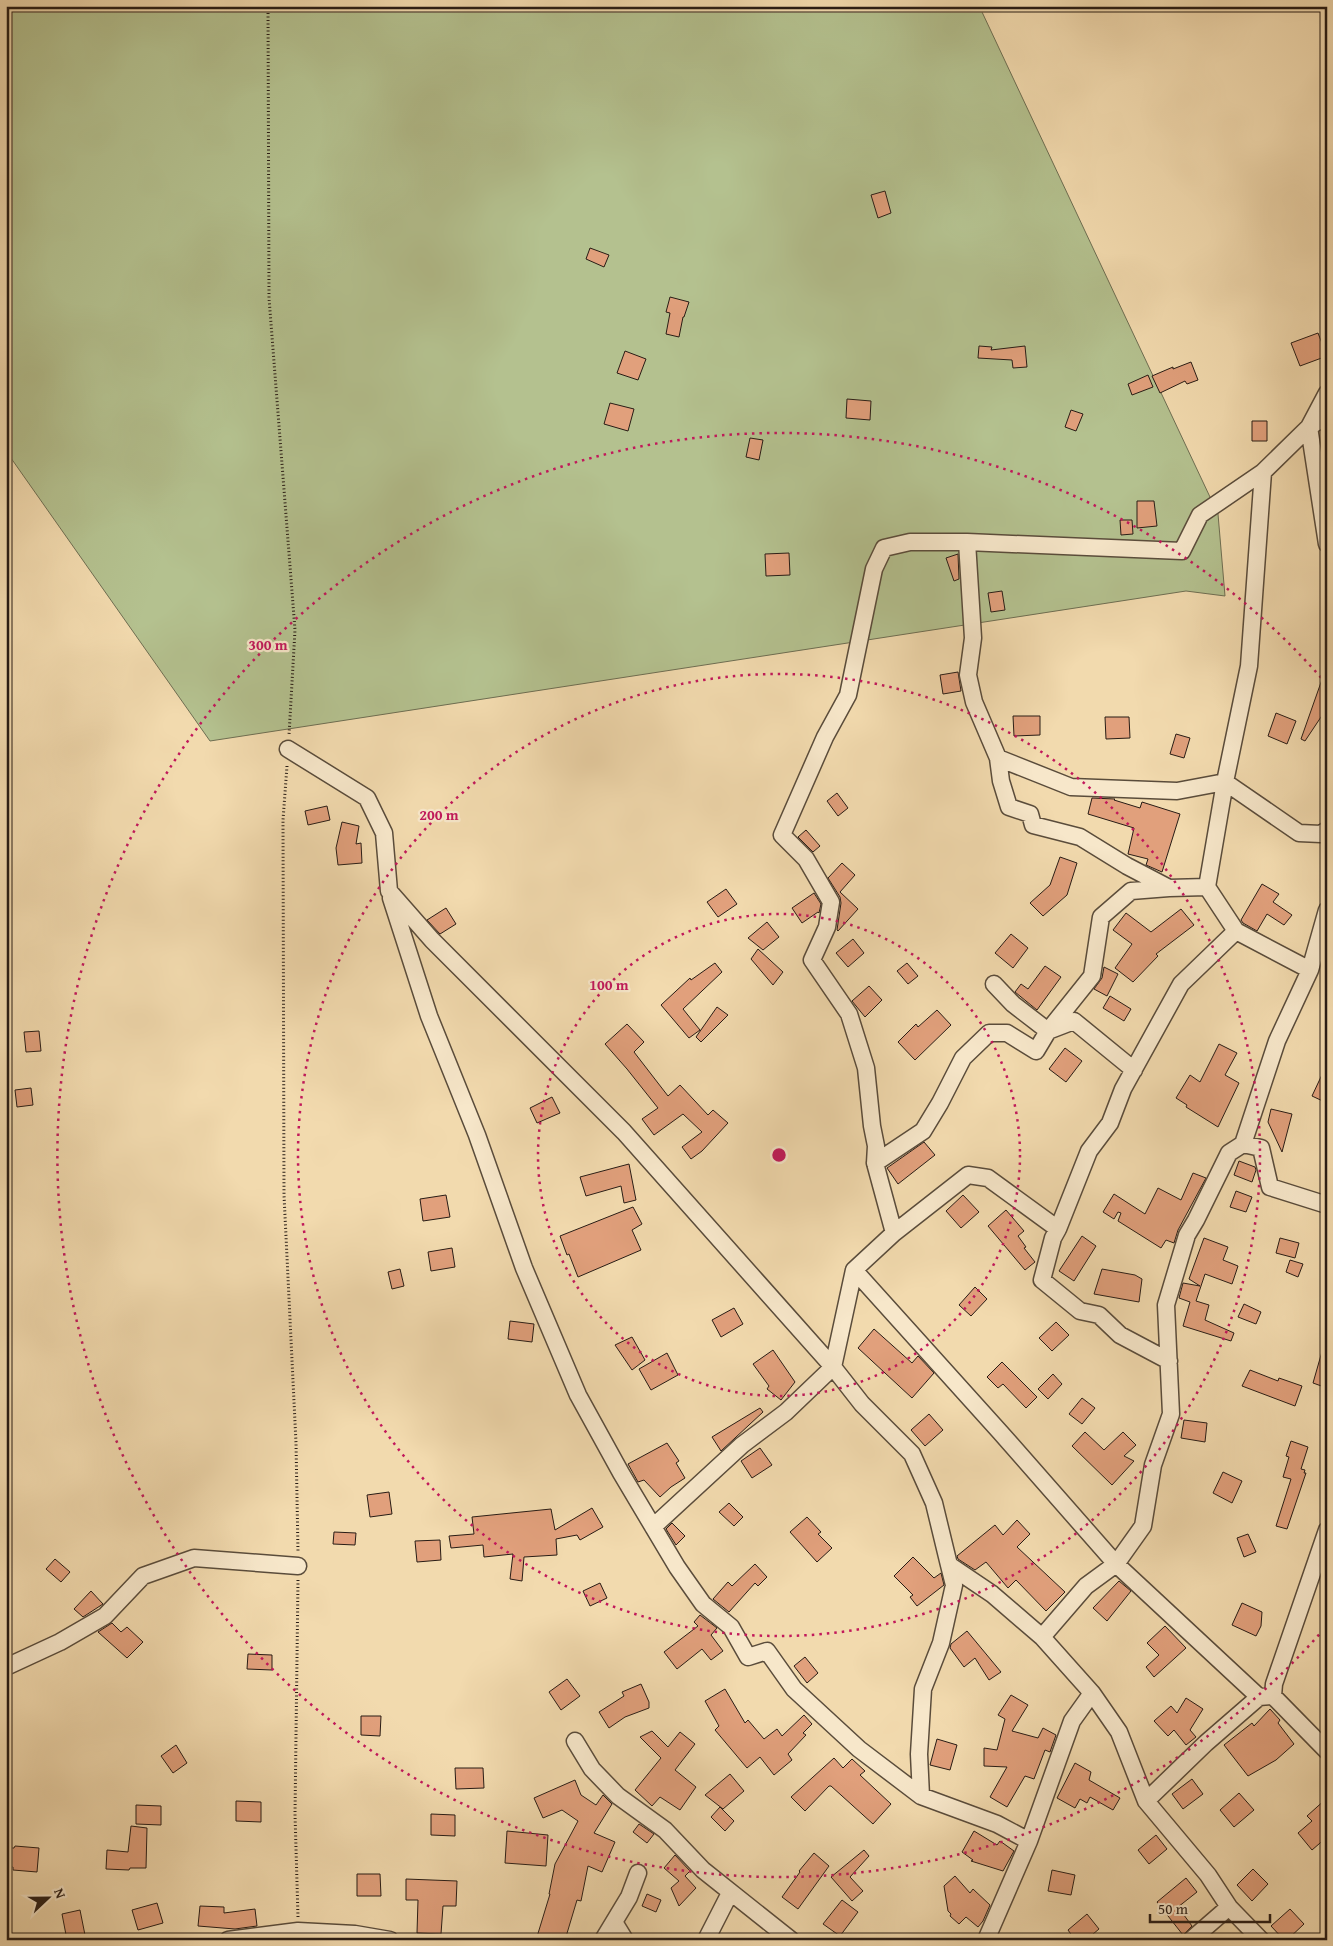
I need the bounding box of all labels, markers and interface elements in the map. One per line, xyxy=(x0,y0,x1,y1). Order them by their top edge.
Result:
text: 300 m xyxy=(248,634,288,655)
text: 200 m xyxy=(419,804,459,825)
text: 100 m xyxy=(589,974,629,995)
centre of rings xyxy=(770,1146,788,1164)
north arrow xyxy=(22,1874,72,1924)
text: N xyxy=(49,1885,71,1902)
scale bar xyxy=(1150,1891,1270,1923)
text: 50 m xyxy=(1158,1898,1189,1919)

